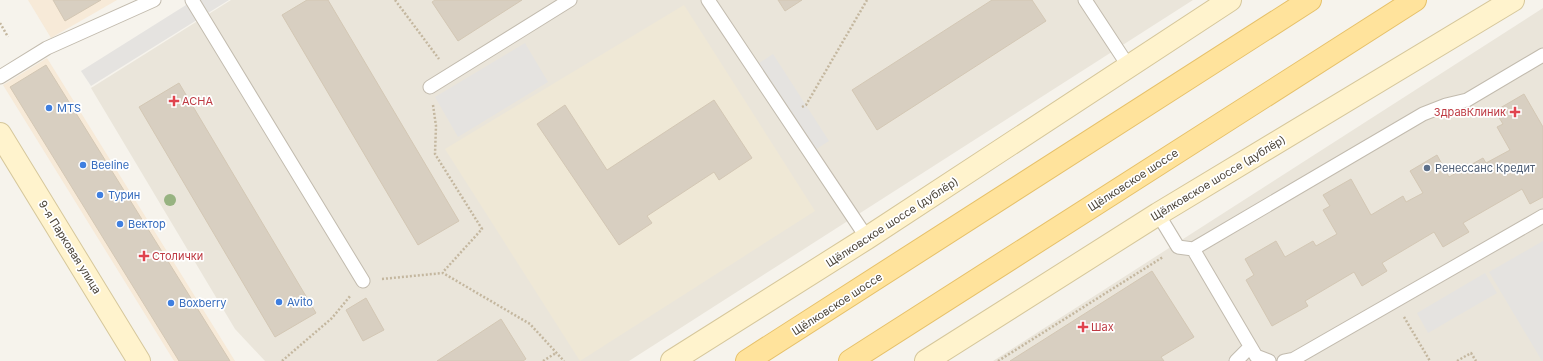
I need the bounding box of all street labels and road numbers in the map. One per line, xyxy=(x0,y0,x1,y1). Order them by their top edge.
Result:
street label: Щёлковское шоссе (дублёр) xyxy=(1148,132,1288,224)
street label: Щёлковское шоссе xyxy=(1085,146,1181,214)
street label: Щёлковское шоссе (дублёр) xyxy=(823,174,961,270)
street label: 9-я Парковая улица xyxy=(36,198,104,296)
street label: Щёлковское шоссе xyxy=(789,270,885,338)

